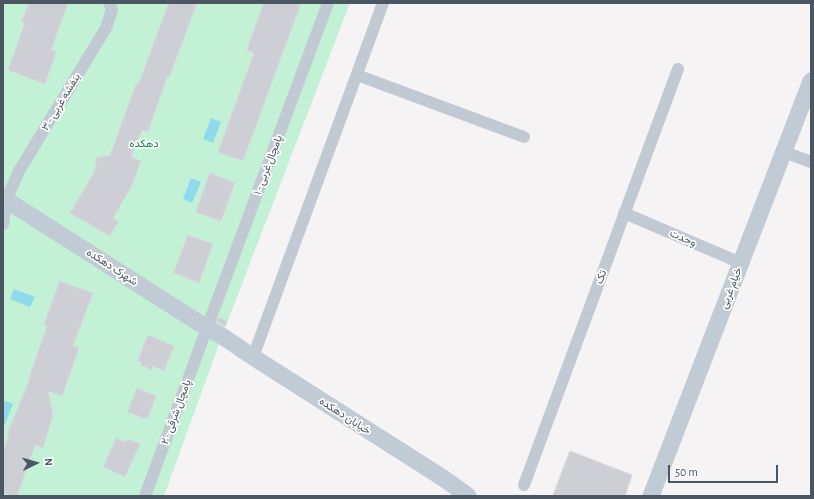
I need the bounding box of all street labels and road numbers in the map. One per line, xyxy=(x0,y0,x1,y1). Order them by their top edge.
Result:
street label: بنفشه غربی - ۳ xyxy=(39,71,83,133)
street label: پامچال غربی - ۱ xyxy=(251,133,285,197)
street label: وحدت xyxy=(668,227,698,249)
street label: شهرک دهکده xyxy=(84,246,140,288)
street label: خیام غربی xyxy=(717,265,745,311)
street label: تک xyxy=(592,268,610,286)
street label: پامچال شرقی - ۲ xyxy=(158,378,194,446)
street label: خیابان دهکده xyxy=(317,394,373,438)

